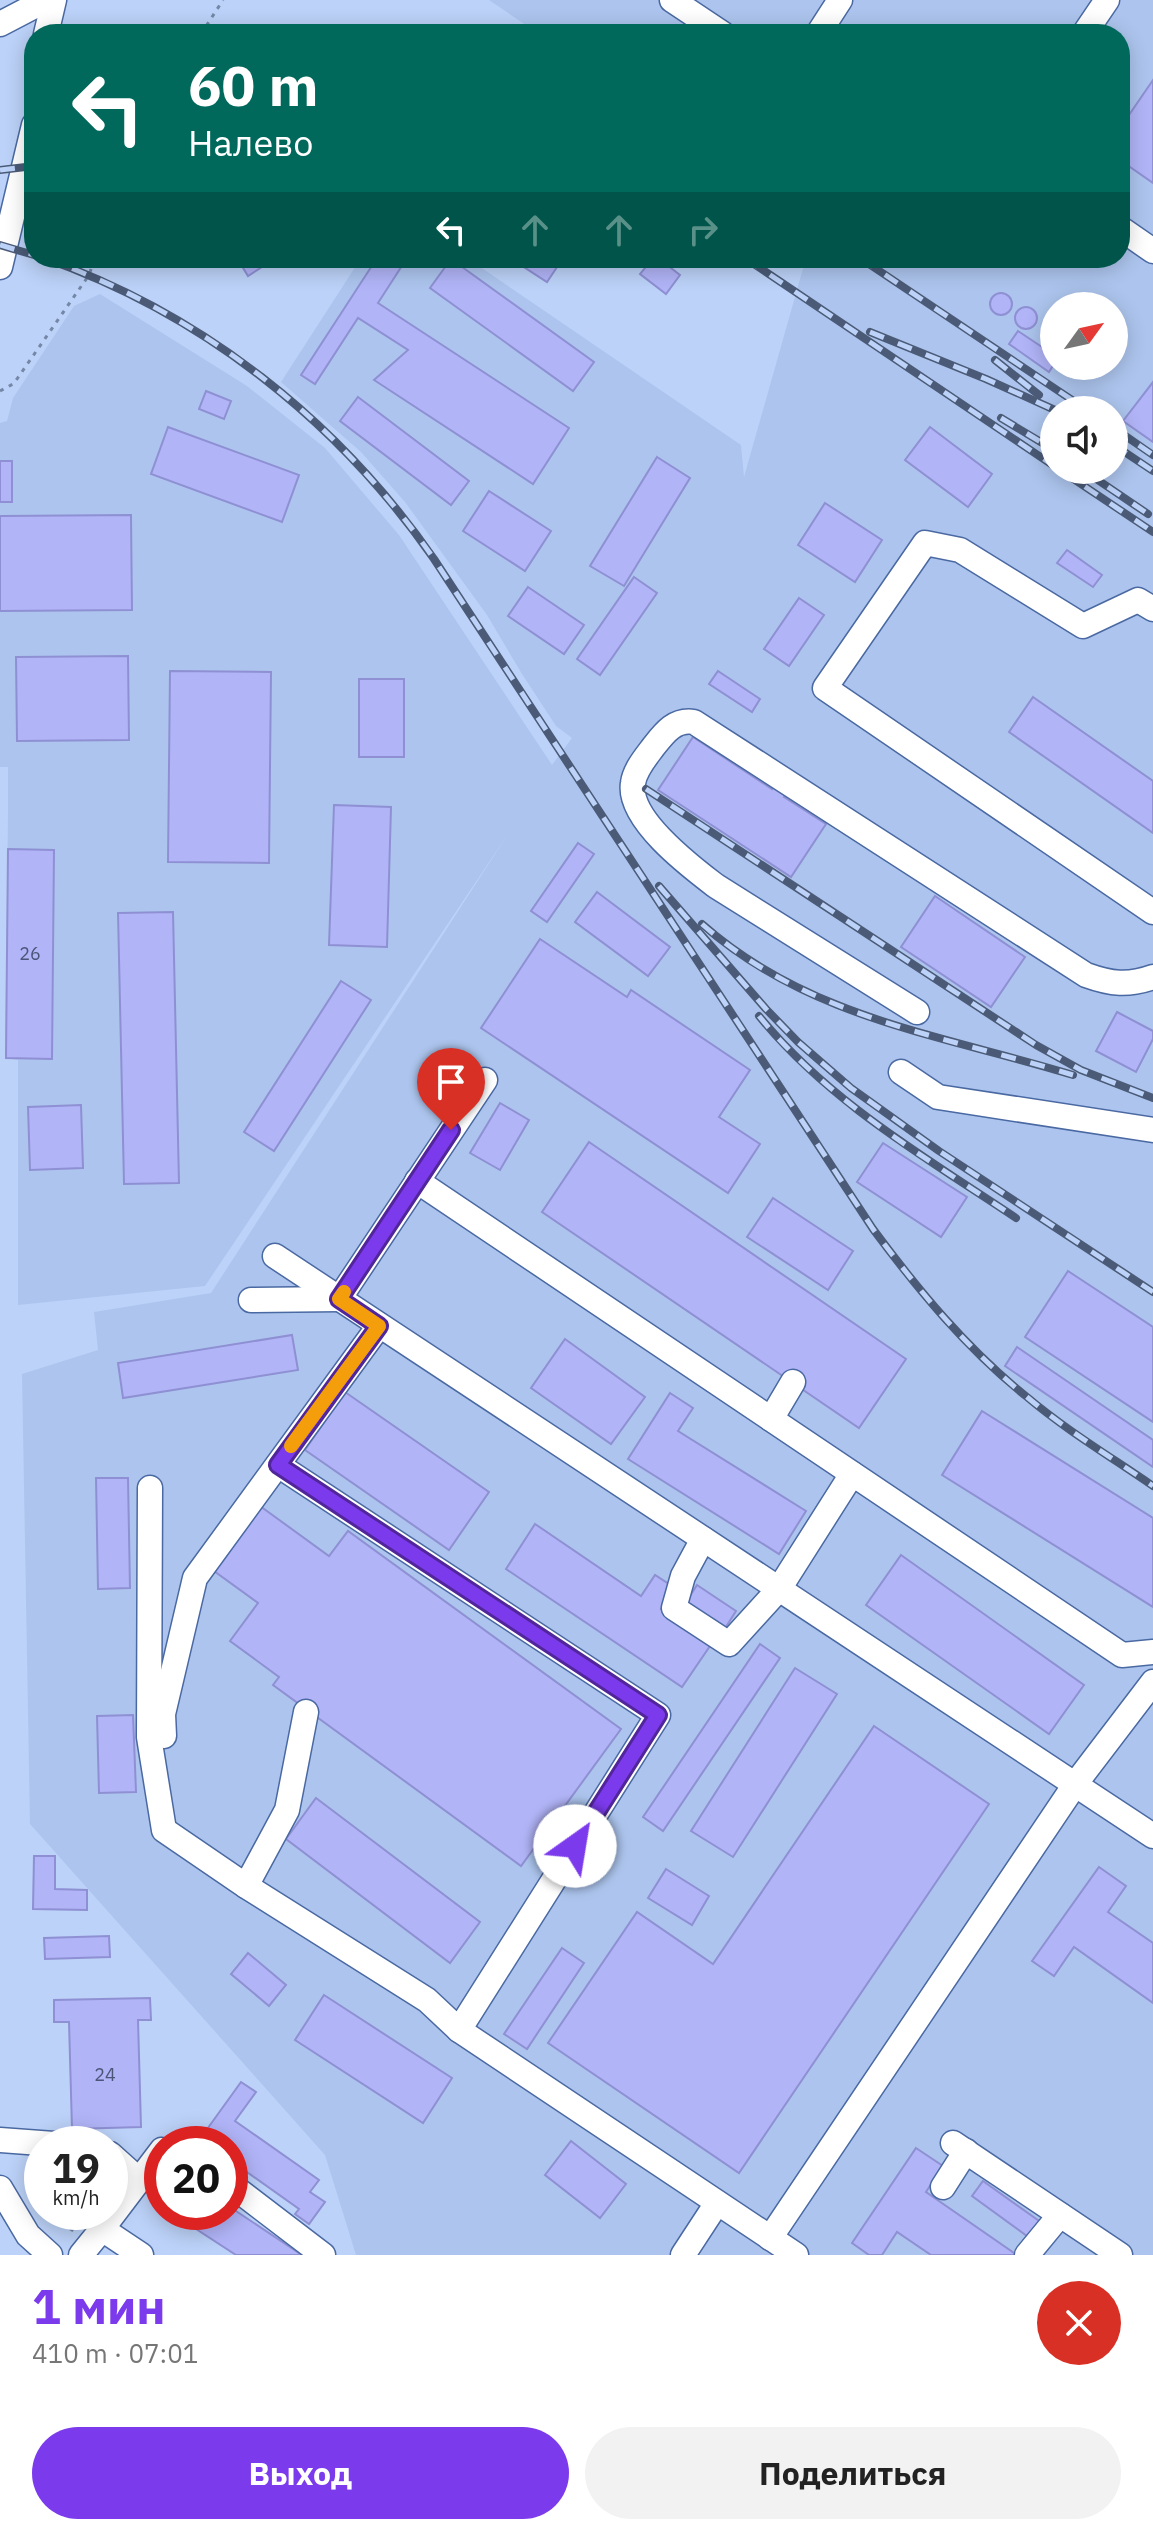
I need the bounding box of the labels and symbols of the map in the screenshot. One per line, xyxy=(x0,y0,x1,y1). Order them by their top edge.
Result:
north arrow xyxy=(1040,292,1128,380)
house number: 26 xyxy=(19,942,41,965)
pin xyxy=(417,1048,485,1130)
position arrow xyxy=(533,1804,617,1888)
house number: 24 xyxy=(94,2063,116,2086)
speed limit sign: 20 xyxy=(144,2126,248,2230)

